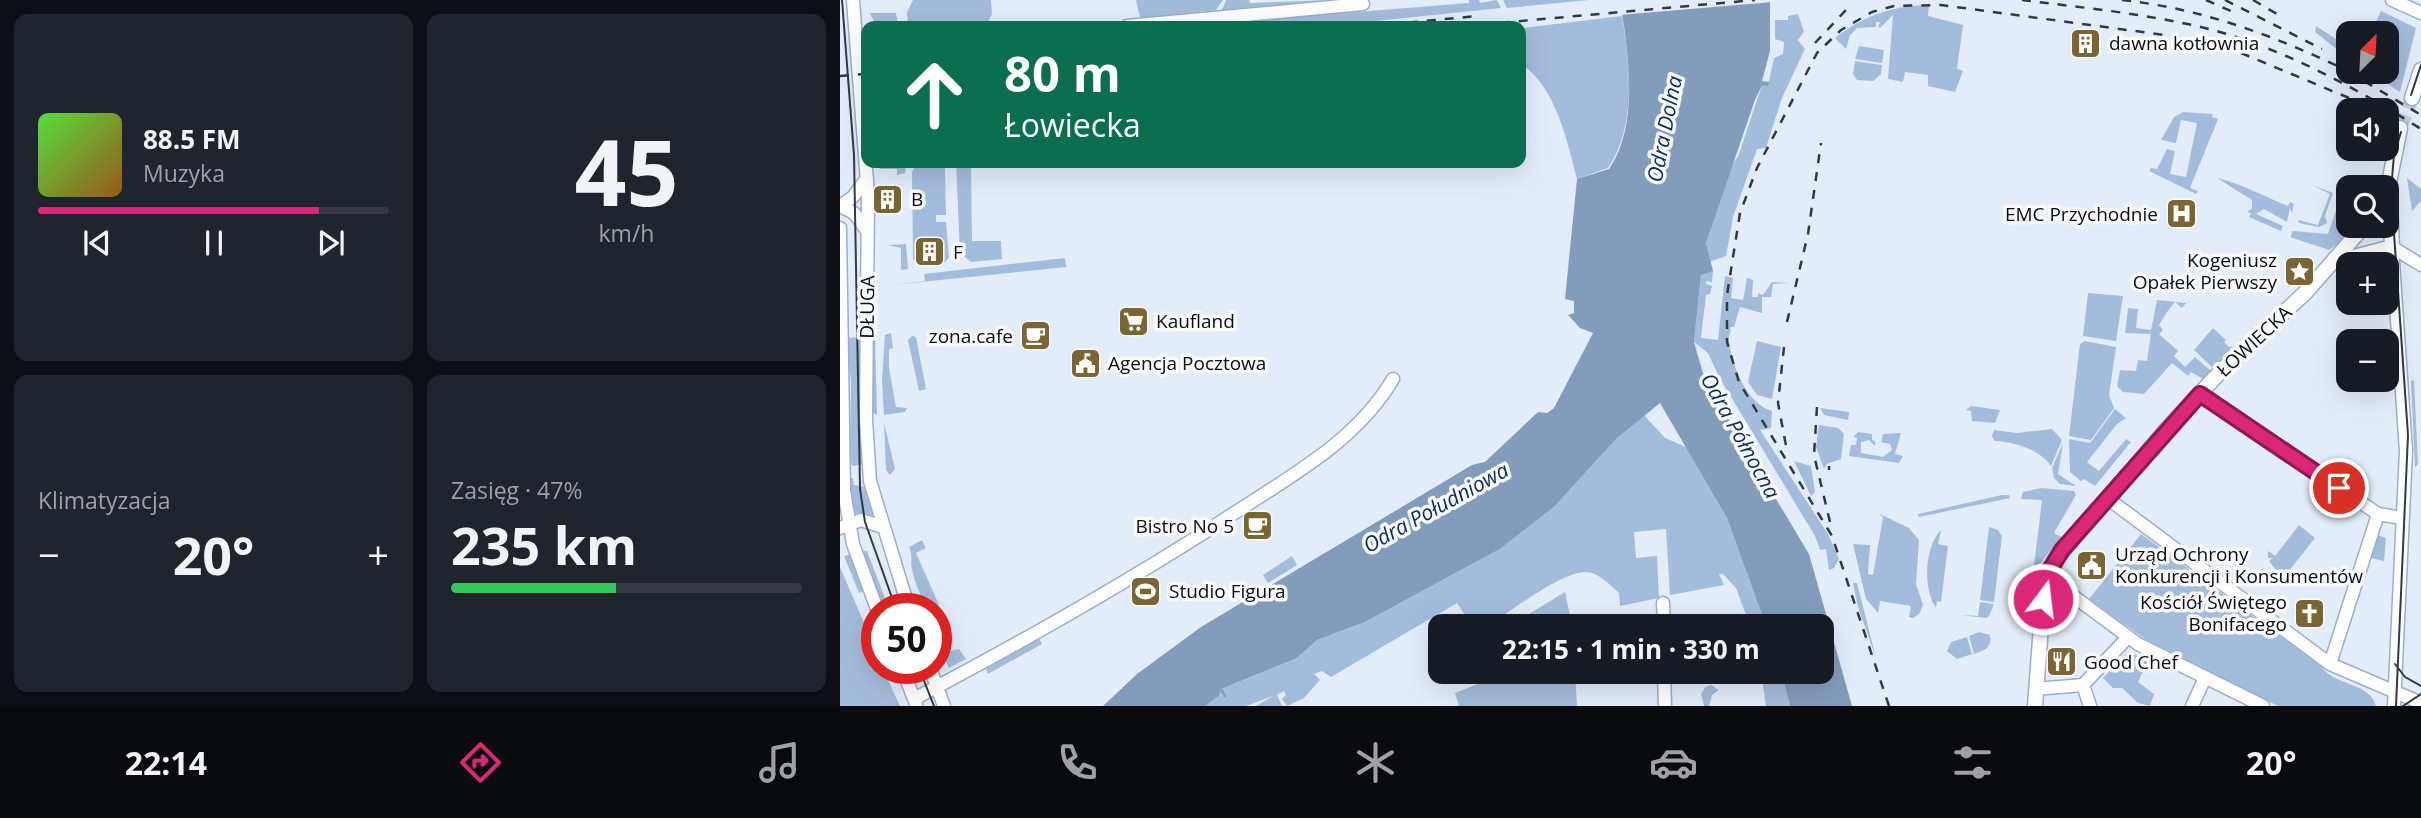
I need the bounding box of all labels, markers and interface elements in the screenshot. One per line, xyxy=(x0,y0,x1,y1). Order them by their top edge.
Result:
north arrow xyxy=(2336,21,2399,84)
map controls xyxy=(2336,21,2399,392)
building icon: dawna kotłownia xyxy=(2069,26,2103,60)
place label: dawna kotłownia xyxy=(2109,30,2259,56)
text: 80 m xyxy=(1004,40,1121,106)
icon: ahead xyxy=(889,49,980,140)
water label: Odra Dolna xyxy=(1640,73,1688,184)
button: sound xyxy=(2336,98,2399,161)
text: Łowiecka xyxy=(1004,103,1141,146)
text: 45 xyxy=(574,109,679,233)
text: 88.5 FM xyxy=(143,121,241,157)
text: Muzyka xyxy=(143,157,225,189)
button: search xyxy=(2336,175,2399,238)
building icon: B xyxy=(871,182,905,216)
place label: B xyxy=(911,186,923,212)
hospital icon: EMC Przychodnie xyxy=(2164,197,2198,231)
place label: EMC Przychodnie xyxy=(2005,201,2158,227)
text: km/h xyxy=(599,217,654,249)
icon: previous xyxy=(78,224,116,262)
icon: pause xyxy=(195,224,233,262)
icon: next xyxy=(312,224,350,262)
building icon: F xyxy=(913,235,947,269)
place label: F xyxy=(953,239,963,265)
place label: Kogeniusz Opałek Pierwszy xyxy=(2133,247,2277,295)
button: + xyxy=(2336,252,2399,315)
place icon: Kogeniusz Opałek Pierwszy xyxy=(2283,254,2317,288)
street label: DŁUGA xyxy=(853,275,881,339)
street label: ŁOWIECKA xyxy=(2211,300,2297,382)
supermarket icon: Kaufland xyxy=(1116,304,1150,338)
place label: Kaufland xyxy=(1156,308,1235,334)
cafe icon: zona.cafe xyxy=(1019,319,1053,353)
place label: zona.cafe xyxy=(929,323,1013,349)
button: − xyxy=(2336,329,2399,392)
public building icon: Agencja Pocztowa xyxy=(1068,346,1102,380)
place label: Agencja Pocztowa xyxy=(1108,350,1266,376)
water label: Odra Północna xyxy=(1695,368,1787,503)
water label: Odra Południowa xyxy=(1358,455,1513,559)
pin xyxy=(2309,458,2369,518)
icon: arrive xyxy=(2320,469,2358,507)
text: Zasięg · 47% xyxy=(451,474,582,506)
text: Klimatyzacja xyxy=(38,484,171,516)
text: 235 km xyxy=(451,509,637,580)
cafe icon: Bistro No 5 xyxy=(1240,509,1274,543)
place label: Bistro No 5 xyxy=(1135,513,1234,539)
text: 20° xyxy=(173,519,254,590)
text: − xyxy=(38,528,60,580)
text: + xyxy=(367,528,389,580)
place label: Urząd Ochrony Konkurencji i Konsumentów xyxy=(2115,541,2363,589)
public building icon: Urząd Ochrony Konkurencji i Konsumentów xyxy=(2075,548,2109,582)
position arrow xyxy=(2006,562,2080,636)
sports icon: Studio Figura xyxy=(1129,574,1163,608)
place label: Studio Figura xyxy=(1169,578,1286,604)
place label: Kościół Świętego Bonifacego xyxy=(2140,589,2287,637)
speed limit sign: 50 xyxy=(861,593,952,684)
church icon: Kościół Świętego Bonifacego xyxy=(2293,596,2327,630)
text: 22:15 · 1 min · 330 m xyxy=(1502,631,1760,667)
restaurant icon: Good Chef xyxy=(2044,645,2078,679)
place label: Good Chef xyxy=(2084,649,2180,675)
icon: directions xyxy=(456,738,505,787)
icon: music xyxy=(755,738,804,787)
icon: phone xyxy=(1053,738,1102,787)
icon: climate xyxy=(1351,738,1400,787)
icon: car xyxy=(1649,738,1698,787)
icon: filters xyxy=(1948,738,1997,787)
text: 22:14 xyxy=(125,741,207,784)
text: 20° xyxy=(2246,741,2296,784)

